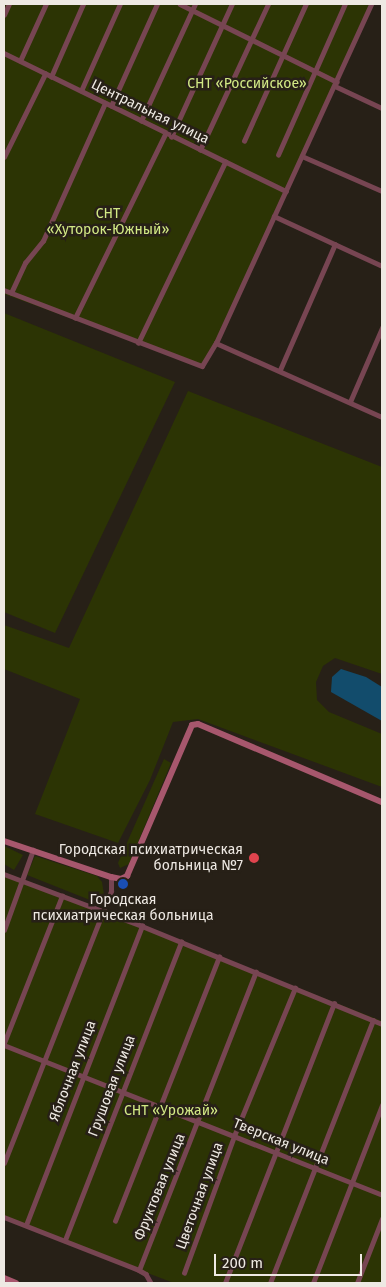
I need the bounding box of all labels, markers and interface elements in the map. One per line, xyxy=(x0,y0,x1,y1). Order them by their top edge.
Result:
street label: Центральная улица xyxy=(88,76,212,148)
park label: СНТ «Российское» xyxy=(187,76,307,92)
park label: СНТ «Хуторок-Южный» xyxy=(47,206,169,238)
place label: Городская психиатрическая больница №7 xyxy=(59,842,243,874)
marker: Городская психиатрическая больница №7 xyxy=(247,851,261,865)
marker: Городская психиатрическая больница xyxy=(117,878,129,890)
place label: Городская психиатрическая больница xyxy=(33,892,213,924)
street label: Яблочная улица xyxy=(46,1018,100,1124)
street label: Грушовая улица xyxy=(85,1033,139,1139)
park label: СНТ «Урожай» xyxy=(124,1103,218,1119)
street label: Тверская улица xyxy=(230,1115,332,1169)
street label: Фруктовая улица xyxy=(131,1131,189,1243)
street label: Цветочная улица xyxy=(173,1140,227,1252)
scale bar xyxy=(216,1244,364,1276)
text: 200 m xyxy=(222,1254,263,1272)

